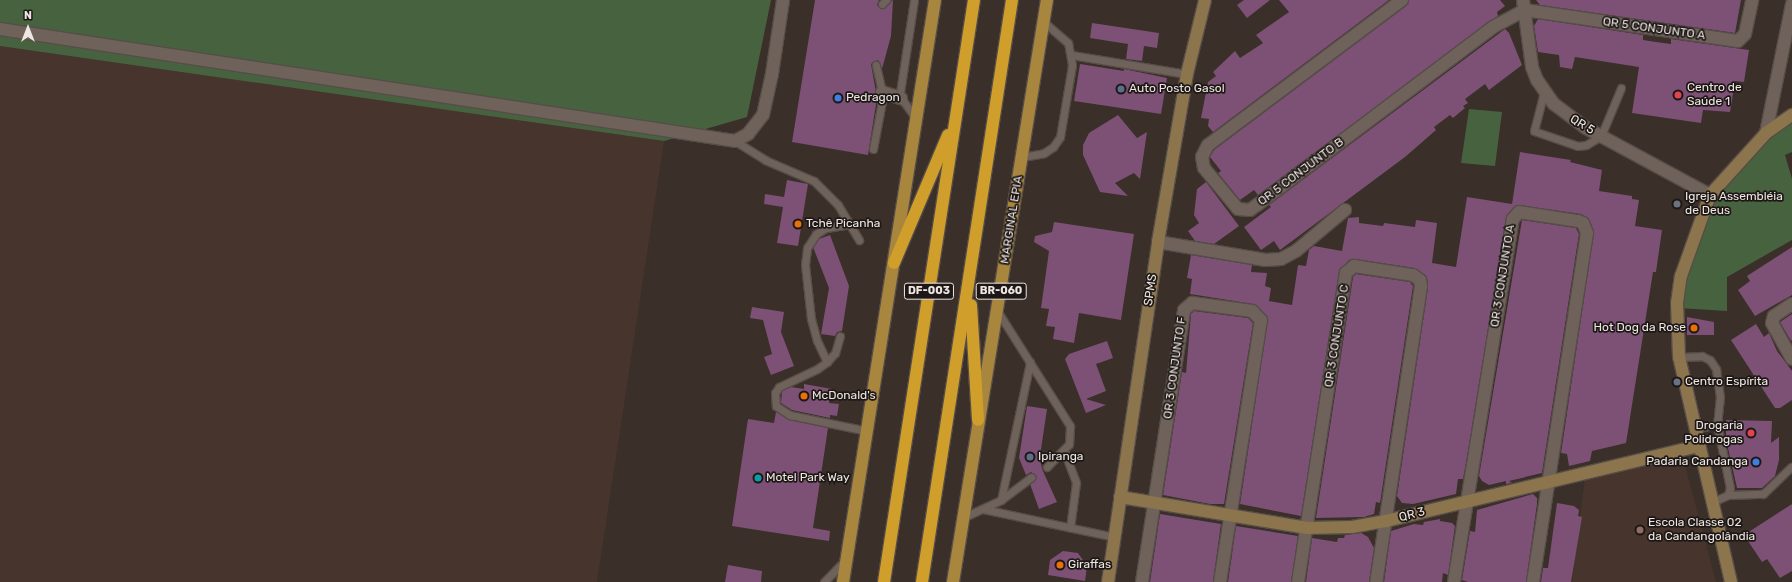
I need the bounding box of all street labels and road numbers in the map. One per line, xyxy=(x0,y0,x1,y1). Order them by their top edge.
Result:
street label: QR 5 CONJUNTO A xyxy=(1602,15,1706,43)
street label: QR 5 xyxy=(1567,112,1597,138)
street label: QR 5 CONJUNTO B xyxy=(1255,135,1347,209)
street label: MARGINAL EPIA xyxy=(998,175,1026,265)
street label: QR 3 CONJUNTO A xyxy=(1488,224,1518,328)
street label: SPMS xyxy=(1142,273,1160,307)
road number: DF-003 xyxy=(903,282,955,300)
road number: BR-060 xyxy=(975,282,1027,300)
street label: QR 3 CONJUNTO C xyxy=(1322,284,1352,388)
street label: QR 3 CONJUNTO F xyxy=(1161,316,1189,420)
street label: QR 3 xyxy=(1398,505,1426,525)

